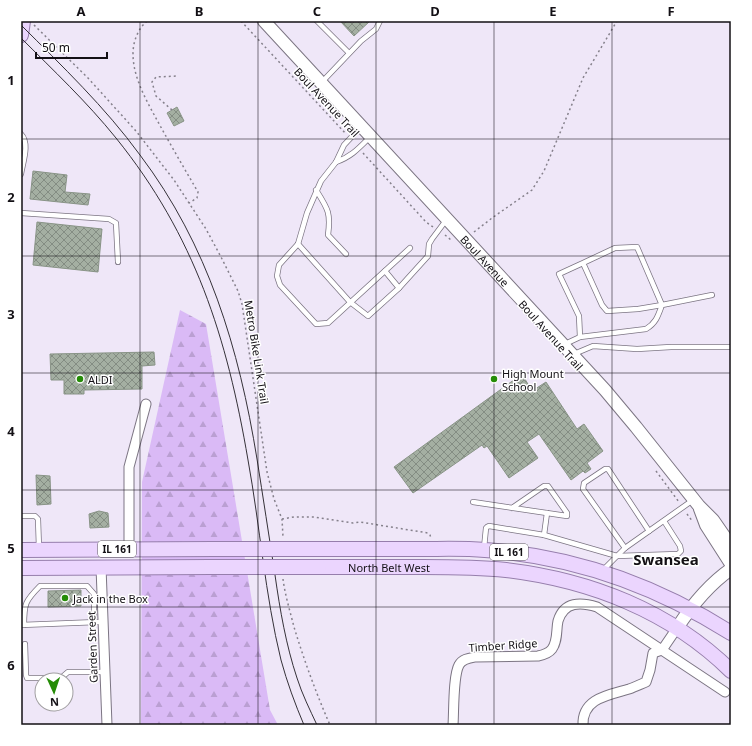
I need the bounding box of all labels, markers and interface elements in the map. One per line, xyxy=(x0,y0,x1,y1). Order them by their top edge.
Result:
text: A xyxy=(77,2,86,20)
text: B xyxy=(195,2,203,20)
text: C xyxy=(313,2,321,20)
text: D xyxy=(430,2,440,20)
text: E xyxy=(549,2,557,20)
text: F xyxy=(667,2,675,20)
scale bar xyxy=(36,34,107,60)
text: 50 m xyxy=(42,39,70,56)
street label: Boul Avenue Trail xyxy=(291,64,363,140)
text: 1 xyxy=(7,71,15,89)
text: 2 xyxy=(7,188,15,206)
street label: Boul Avenue xyxy=(458,231,513,289)
street label: Boul Avenue Trail xyxy=(515,297,587,373)
street label: Metro Bike Link Trail xyxy=(241,299,273,405)
text: 3 xyxy=(7,305,15,323)
place label: High Mount School xyxy=(502,366,564,394)
place label: ALDI xyxy=(88,372,113,387)
marker: ALDI xyxy=(75,374,85,384)
marker: High Mount School xyxy=(489,374,499,384)
text: 4 xyxy=(7,422,15,440)
text: 5 xyxy=(7,539,15,557)
road number: IL 161 xyxy=(98,541,136,557)
road number: IL 161 xyxy=(490,544,528,560)
district label: Swansea xyxy=(633,549,699,569)
street label: North Belt West xyxy=(348,559,430,575)
place label: Jack in the Box xyxy=(72,591,148,606)
marker: Jack in the Box xyxy=(60,593,70,603)
street label: Garden Street xyxy=(83,611,101,683)
street label: Timber Ridge xyxy=(468,635,538,655)
text: 6 xyxy=(7,656,15,674)
north arrow xyxy=(34,672,74,712)
text: N xyxy=(50,695,59,710)

